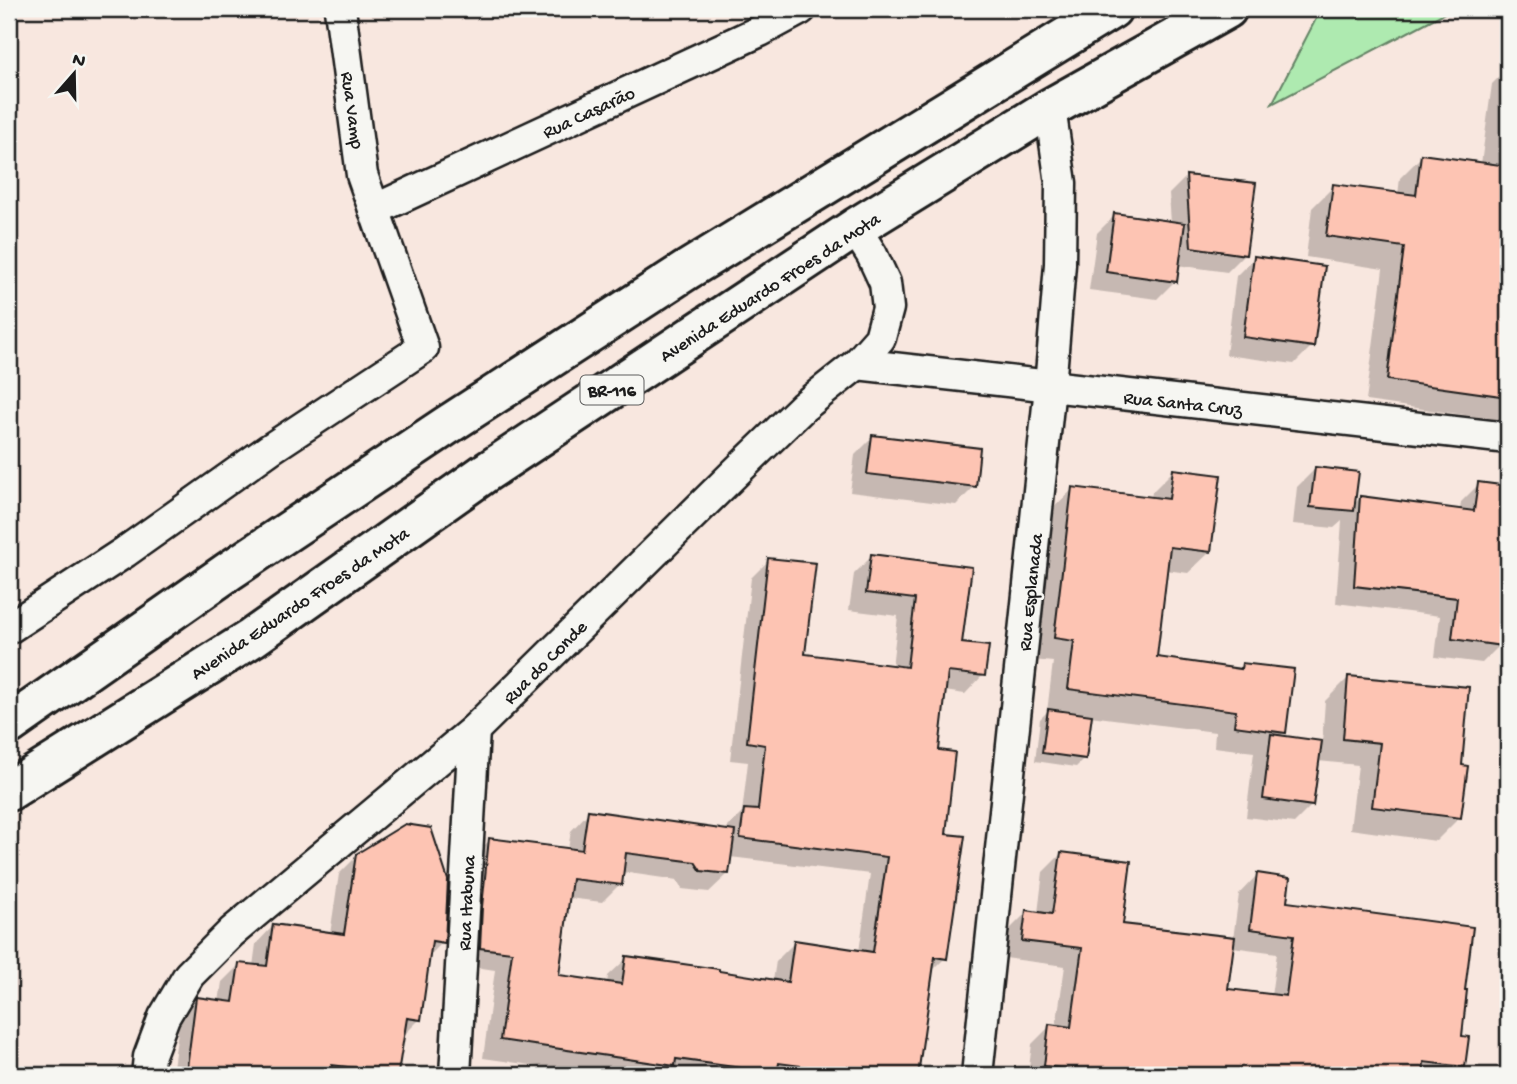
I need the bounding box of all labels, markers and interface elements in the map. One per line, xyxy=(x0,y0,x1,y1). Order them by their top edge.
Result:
north arrow xyxy=(38,38,108,108)
text: N xyxy=(69,48,88,74)
street label: Rua Vamp xyxy=(334,70,367,151)
street label: Rua Casarão xyxy=(540,83,640,146)
street label: Avenida Eduardo Froes da Mota xyxy=(656,208,887,369)
road number: BR-116 xyxy=(580,376,644,404)
street label: Rua Santa Cruz xyxy=(1122,388,1244,423)
street label: Avenida Eduardo Froes da Mota xyxy=(187,522,416,687)
street label: Rua Esplanada xyxy=(1015,531,1050,652)
street label: Rua do Conde xyxy=(500,616,593,710)
street label: Rua Itabuna xyxy=(455,854,483,951)

